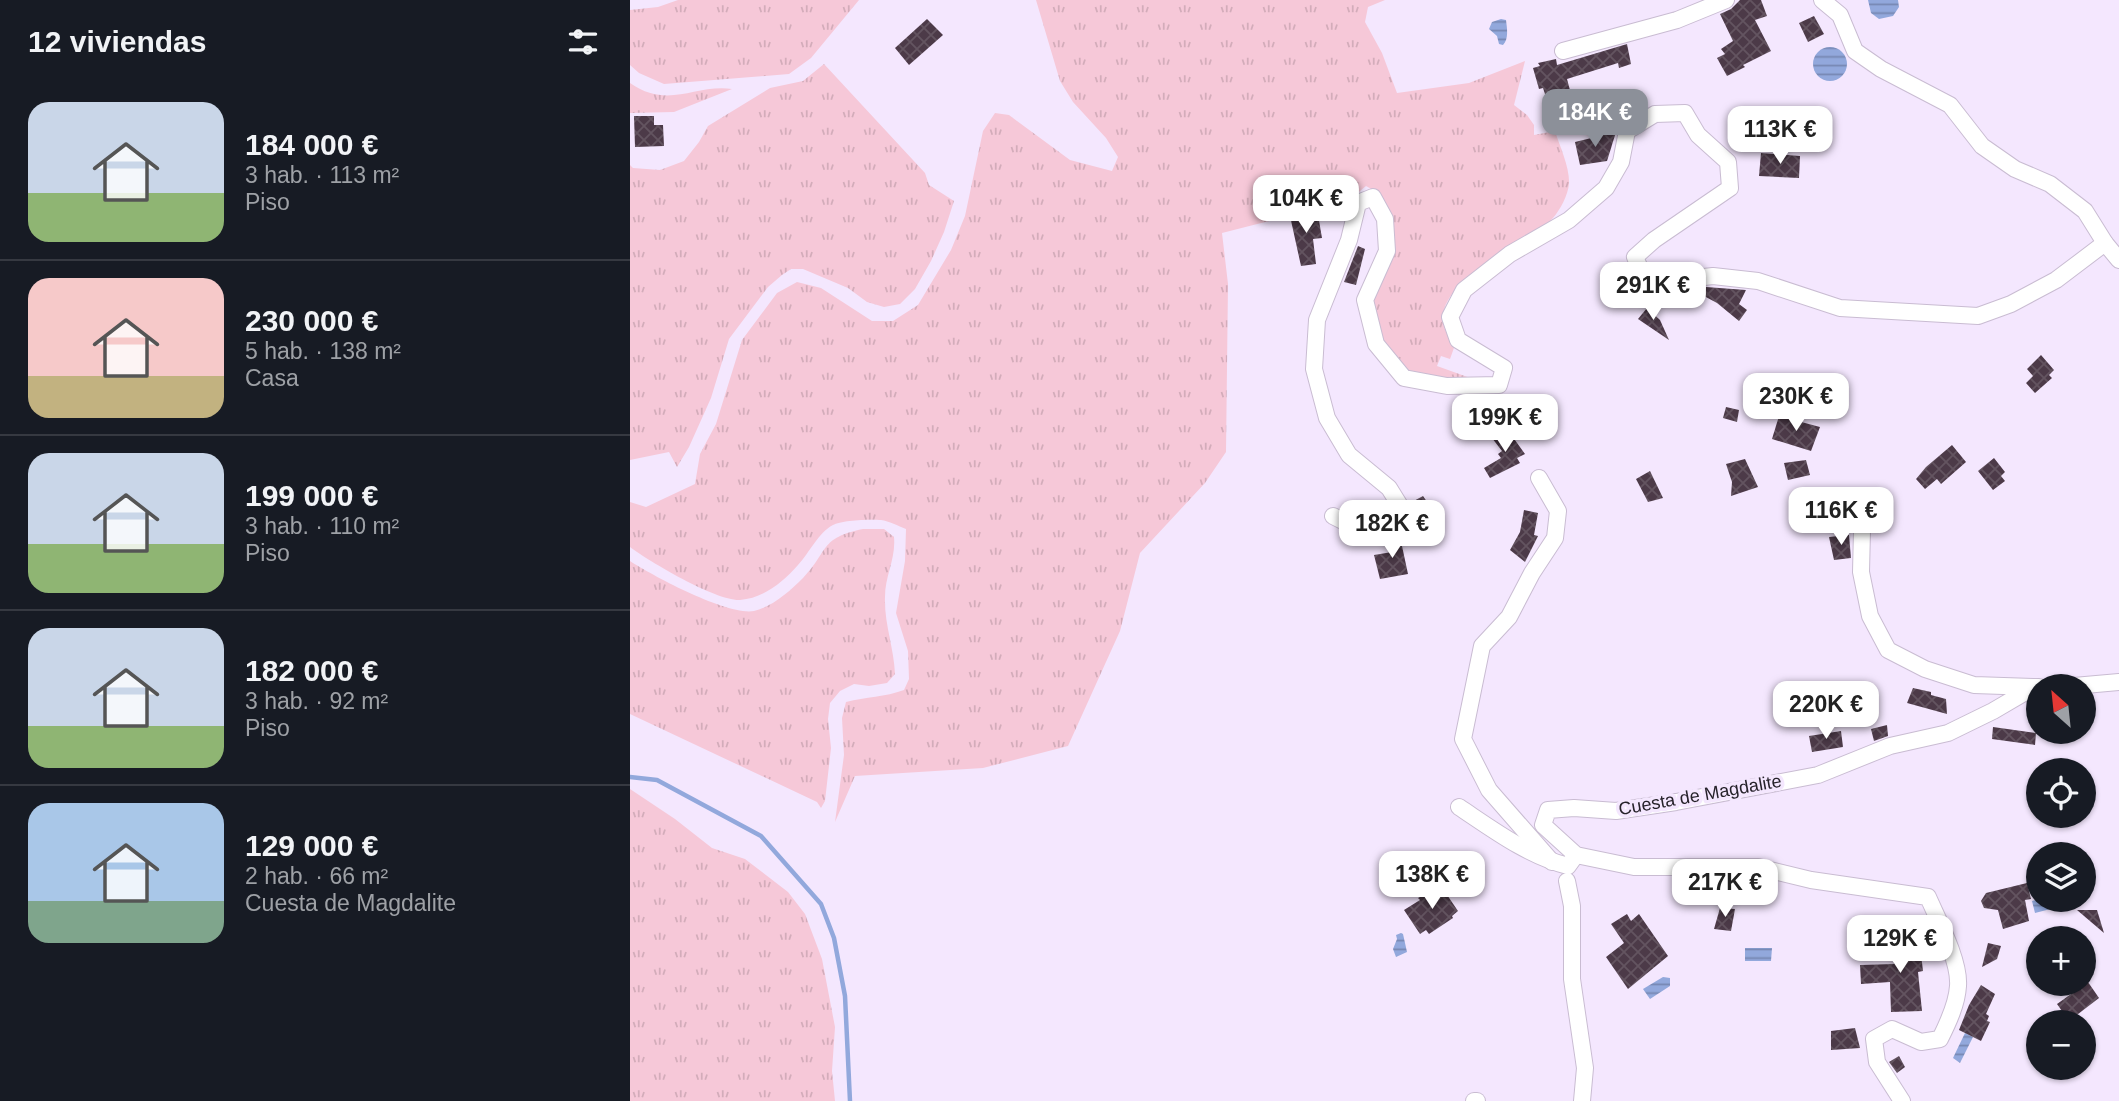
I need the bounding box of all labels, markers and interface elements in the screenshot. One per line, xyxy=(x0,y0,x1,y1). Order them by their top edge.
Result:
icon: filters xyxy=(564,23,602,61)
text: 12 viviendas xyxy=(28,25,206,58)
pin: 184K € xyxy=(1538,90,1652,149)
text: 184K € xyxy=(1558,99,1632,125)
pin: 113K € xyxy=(1723,106,1837,166)
text: 113K € xyxy=(1744,116,1816,142)
text: 184 000 € xyxy=(245,128,378,161)
icon: home xyxy=(84,130,168,214)
text: 3 hab. · 113 m² xyxy=(245,162,399,188)
pin: 104K € xyxy=(1249,176,1363,235)
text: 104K € xyxy=(1269,185,1343,211)
text: Piso xyxy=(245,189,290,215)
pin: 291K € xyxy=(1596,262,1710,322)
text: 291K € xyxy=(1616,272,1690,298)
text: 230 000 € xyxy=(245,304,378,337)
icon: home xyxy=(84,306,168,390)
text: 5 hab. · 138 m² xyxy=(245,338,401,364)
text: Casa xyxy=(245,365,299,391)
pin: 230K € xyxy=(1739,374,1853,433)
text: 230K € xyxy=(1759,383,1833,409)
pin: 199K € xyxy=(1448,394,1562,454)
text: 199K € xyxy=(1468,404,1542,430)
text: 199 000 € xyxy=(245,479,378,512)
icon: home xyxy=(84,481,168,565)
pin: 116K € xyxy=(1784,488,1898,547)
text: 116K € xyxy=(1805,497,1877,523)
pin: 182K € xyxy=(1335,500,1449,560)
text: 182K € xyxy=(1355,510,1429,536)
text: 3 hab. · 110 m² xyxy=(245,513,399,539)
text: Piso xyxy=(245,540,290,566)
text: 182 000 € xyxy=(245,654,378,687)
icon: home xyxy=(84,656,168,740)
north arrow xyxy=(2026,674,2096,744)
map controls xyxy=(2026,674,2096,1080)
pin: 220K € xyxy=(1769,682,1883,741)
text: 3 hab. · 92 m² xyxy=(245,688,388,714)
text: 220K € xyxy=(1789,691,1863,717)
text: Piso xyxy=(245,715,290,741)
button: locate xyxy=(2026,758,2096,828)
street label: Cuesta de Magdalite xyxy=(1617,771,1783,819)
text: 129 000 € xyxy=(245,829,378,862)
icon: home xyxy=(84,831,168,915)
button: layers xyxy=(2026,842,2096,912)
pin: 138K € xyxy=(1375,852,1489,911)
pin: 217K € xyxy=(1668,860,1782,919)
text: 138K € xyxy=(1395,861,1469,887)
text: 2 hab. · 66 m² xyxy=(245,863,388,889)
text: 217K € xyxy=(1688,869,1762,895)
text: Cuesta de Magdalite xyxy=(245,890,456,916)
pin: 129K € xyxy=(1843,916,1957,975)
text: 129K € xyxy=(1863,925,1937,951)
button: + xyxy=(2026,926,2096,996)
button: − xyxy=(2026,1010,2096,1080)

